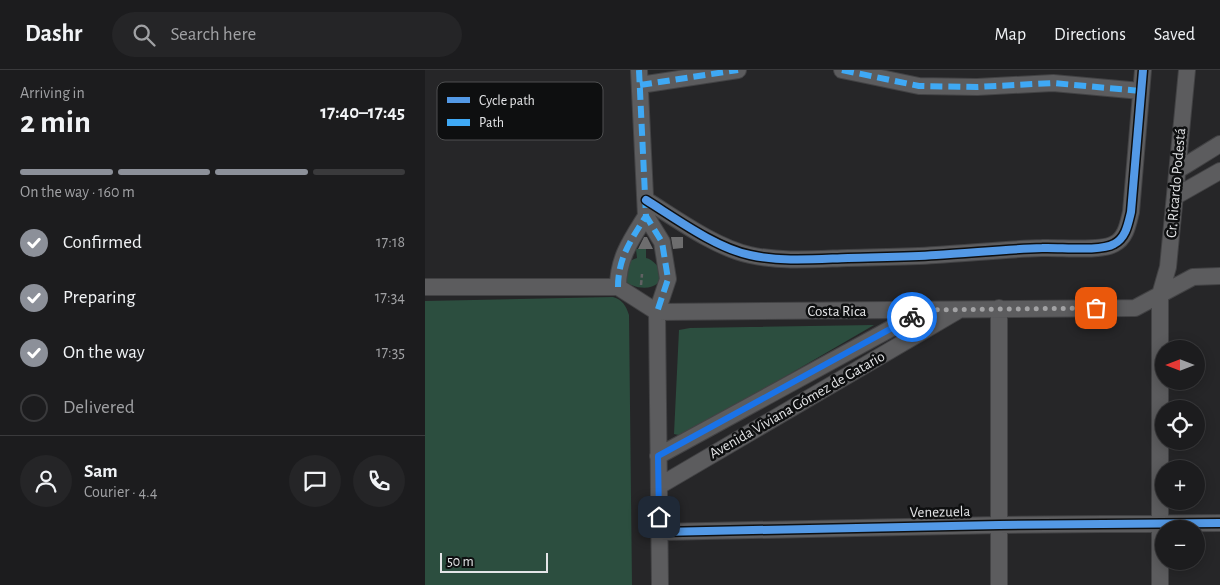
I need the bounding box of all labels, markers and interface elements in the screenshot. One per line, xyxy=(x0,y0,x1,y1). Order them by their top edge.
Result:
search box xyxy=(112,12,462,57)
icon: search xyxy=(130,21,158,49)
text: Dashr xyxy=(25,22,82,46)
text: Search here xyxy=(170,25,256,44)
text: Map xyxy=(995,26,1026,44)
text: Directions xyxy=(1054,26,1126,44)
text: Saved xyxy=(1154,26,1195,44)
legend xyxy=(437,82,603,140)
text: Arriving in xyxy=(20,85,85,101)
text: Cycle path xyxy=(479,94,535,108)
text: 17:40–17:45 xyxy=(320,103,405,122)
text: 2 min xyxy=(20,106,91,138)
text: Path xyxy=(479,116,504,130)
street label: Cr. Ricardo Podestá xyxy=(1164,127,1188,239)
text: On the way · 160 m xyxy=(20,184,135,200)
icon: check xyxy=(20,229,48,257)
text: Confirmed xyxy=(63,233,142,252)
text: 17:18 xyxy=(376,234,405,250)
icon: check xyxy=(20,284,48,312)
pin xyxy=(1075,287,1117,329)
text: Preparing xyxy=(63,288,136,307)
text: 17:34 xyxy=(375,289,405,305)
courier xyxy=(887,292,937,342)
icon: bag xyxy=(1082,294,1110,322)
icon: bike xyxy=(898,303,926,331)
street label: Costa Rica xyxy=(807,304,867,319)
icon: check xyxy=(20,339,48,367)
north arrow xyxy=(1155,340,1205,390)
map controls xyxy=(1155,340,1205,570)
text: On the way xyxy=(63,343,145,362)
text: 17:35 xyxy=(376,344,405,360)
street label: Avenida Viviana Gómez de Gatario xyxy=(707,349,887,461)
text: Delivered xyxy=(63,398,135,417)
button: locate xyxy=(1155,400,1205,450)
button: person xyxy=(20,455,72,507)
button: chat xyxy=(289,455,341,507)
button: phone xyxy=(353,455,405,507)
button: + xyxy=(1155,460,1205,510)
text: Sam xyxy=(84,462,118,481)
text: Courier · 4.4 xyxy=(84,484,157,500)
pin xyxy=(638,496,680,538)
icon: home xyxy=(645,503,673,531)
street label: Venezuela xyxy=(909,504,971,520)
button: − xyxy=(1155,520,1205,570)
scale bar xyxy=(440,550,547,573)
text: 50 m xyxy=(447,555,474,569)

